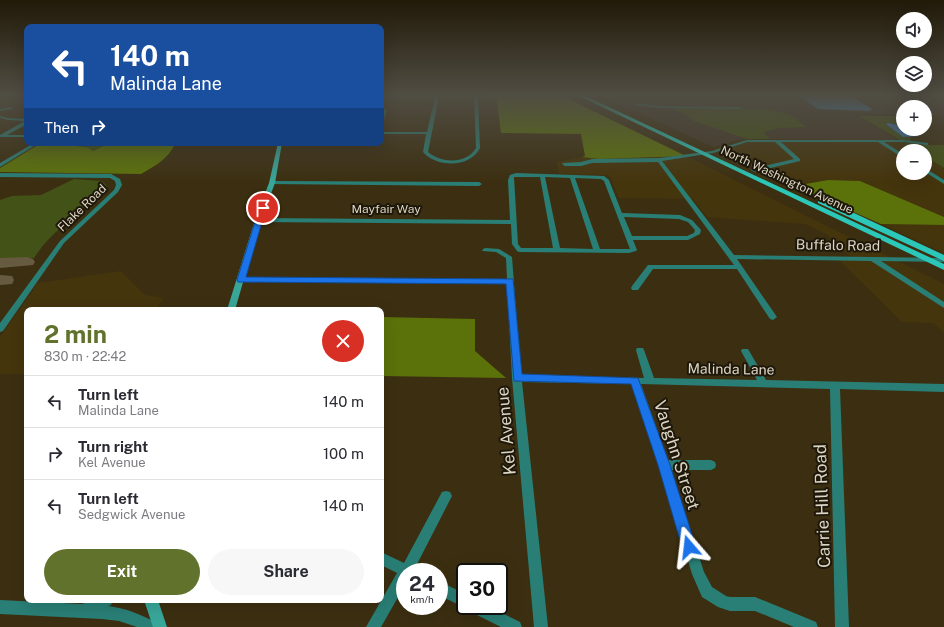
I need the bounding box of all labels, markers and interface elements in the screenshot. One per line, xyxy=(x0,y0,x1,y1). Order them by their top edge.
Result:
map controls xyxy=(896,12,932,180)
button: sound xyxy=(896,12,932,48)
text: 140 m xyxy=(110,39,190,72)
icon: left xyxy=(44,40,96,92)
button: layers xyxy=(896,56,932,92)
text: Malinda Lane xyxy=(110,73,222,94)
button: + xyxy=(896,100,932,136)
icon: right xyxy=(87,116,109,138)
text: Then xyxy=(44,119,79,136)
street label: North Washington Avenue xyxy=(718,143,856,217)
button: − xyxy=(896,144,932,180)
street label: Flake Road xyxy=(55,181,109,235)
pin xyxy=(246,191,280,225)
icon: arrive xyxy=(252,197,274,219)
street label: Mayfair Way xyxy=(351,202,421,216)
street label: Buffalo Road xyxy=(796,236,880,254)
text: 2 min xyxy=(44,320,107,348)
button: close xyxy=(322,320,364,362)
text: 830 m · 22:42 xyxy=(44,349,126,364)
street label: Malinda Lane xyxy=(687,360,775,378)
text: Turn left xyxy=(78,386,139,403)
street label: Kel Avenue xyxy=(492,386,520,476)
icon: left xyxy=(44,391,66,413)
text: 140 m xyxy=(323,393,364,410)
street label: Vaughn Street xyxy=(650,398,704,512)
text: Malinda Lane xyxy=(78,403,159,418)
text: Turn right xyxy=(78,438,148,455)
icon: right xyxy=(44,443,66,465)
street label: Carrie Hill Road xyxy=(810,444,834,568)
text: 100 m xyxy=(323,445,364,462)
text: Kel Avenue xyxy=(78,455,146,470)
text: Turn left xyxy=(78,490,139,507)
icon: left xyxy=(44,495,66,517)
text: 140 m xyxy=(323,497,364,514)
text: Sedgwick Avenue xyxy=(78,507,185,522)
position arrow xyxy=(668,526,710,568)
button: Exit xyxy=(44,549,200,595)
button: Share xyxy=(208,549,364,595)
speed limit sign: 30 xyxy=(456,563,508,615)
text: 24 xyxy=(409,572,435,596)
text: km/h xyxy=(410,593,434,605)

